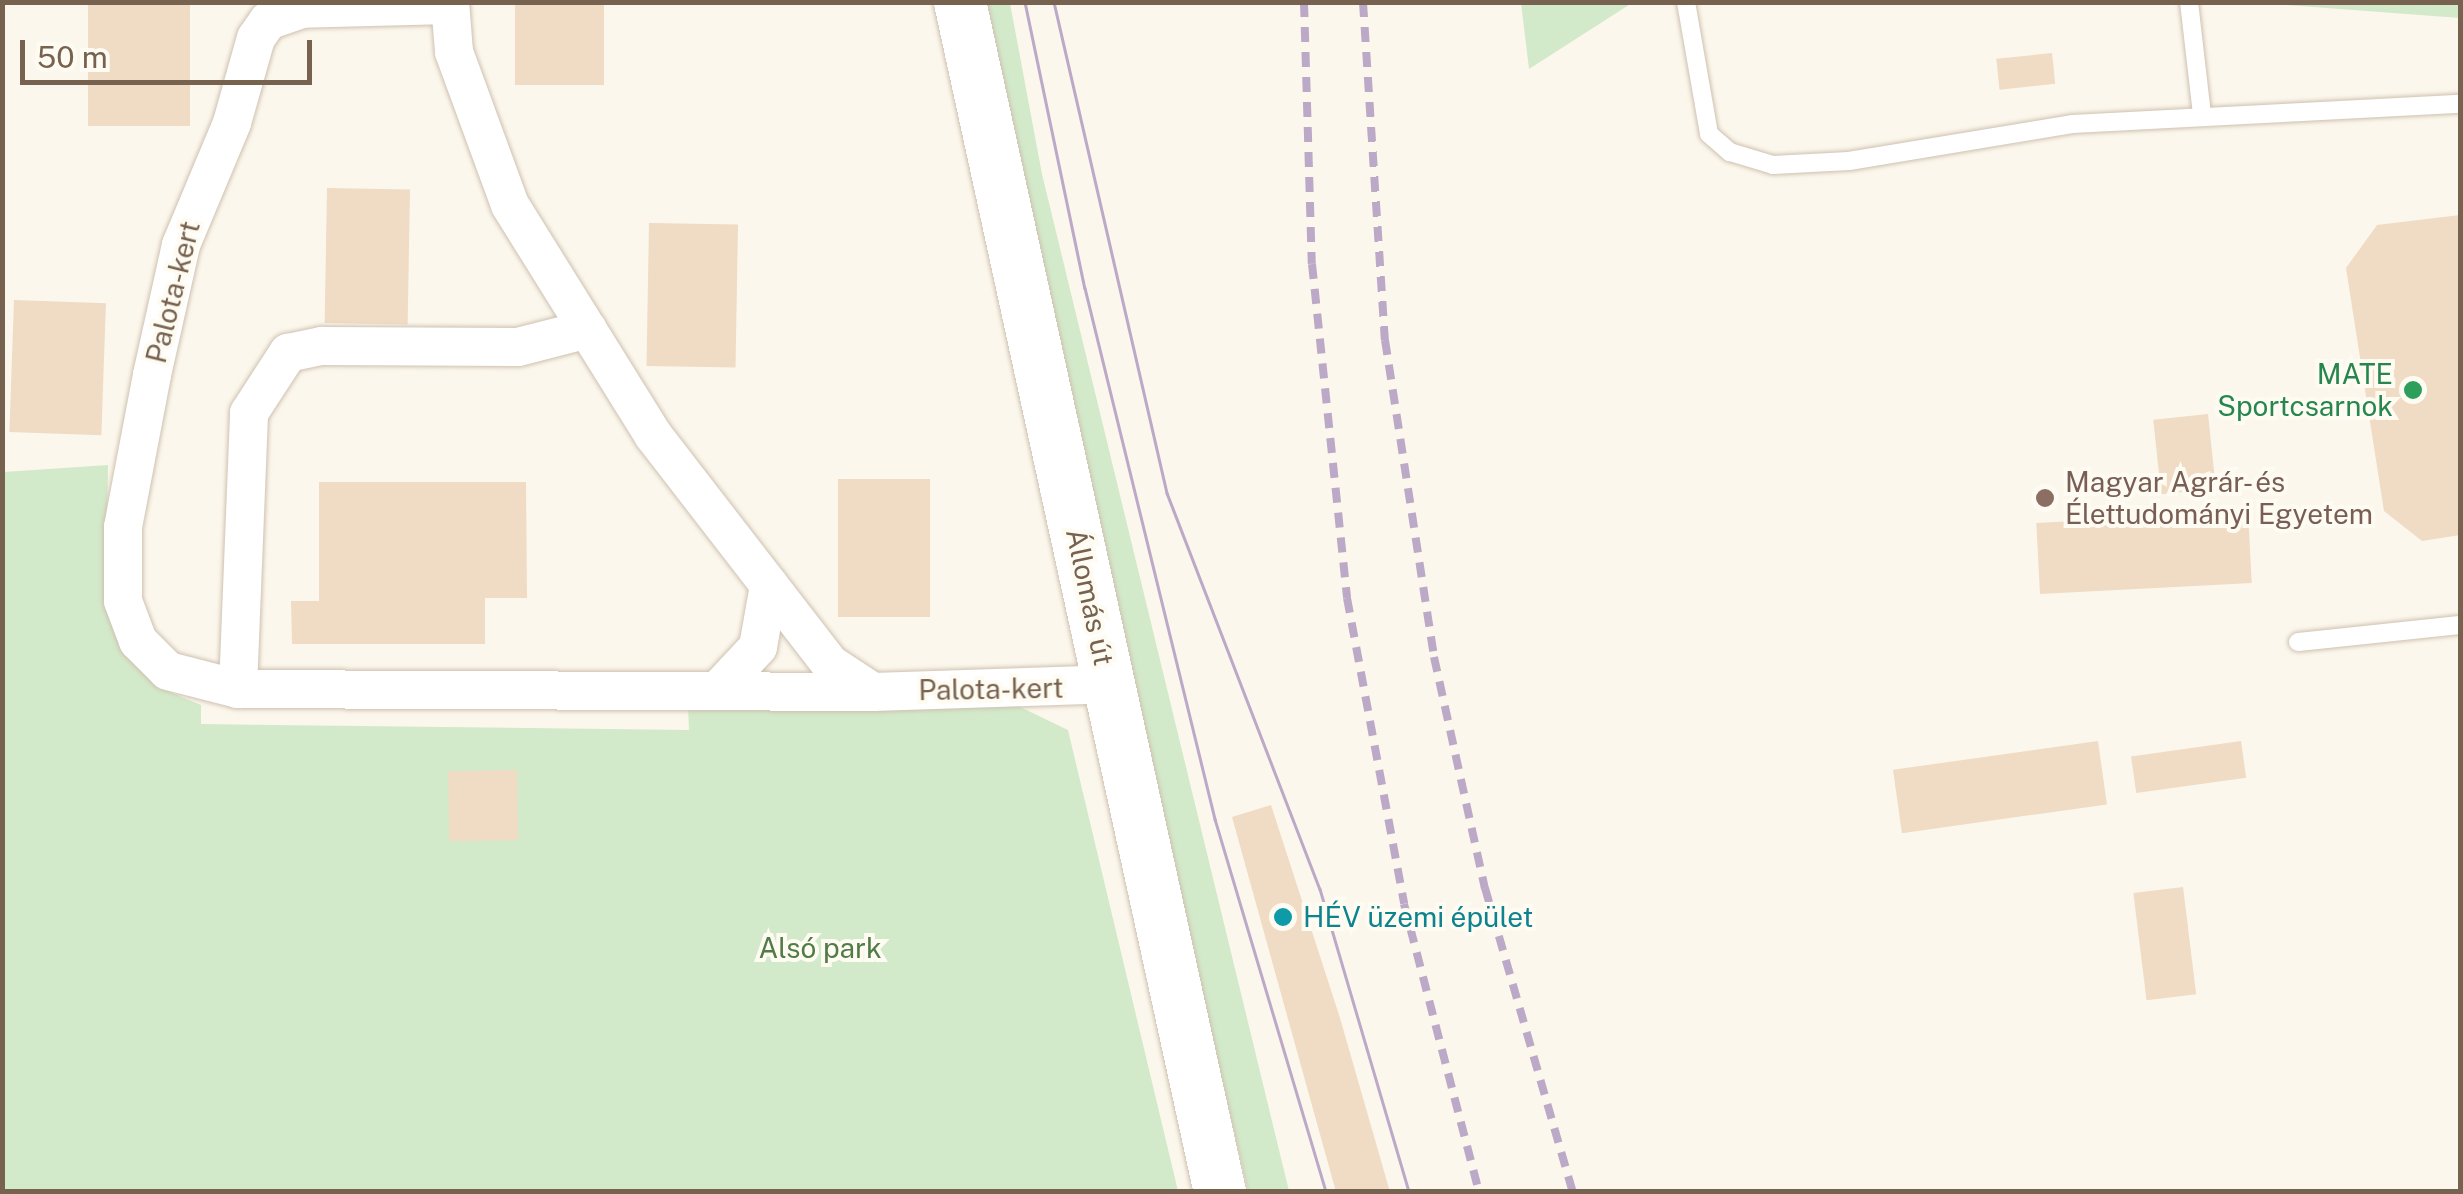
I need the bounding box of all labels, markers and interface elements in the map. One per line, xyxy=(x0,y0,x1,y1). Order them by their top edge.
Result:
scale bar xyxy=(25,20,318,82)
text: 50 m xyxy=(37,39,108,75)
street label: Palota-kert xyxy=(139,217,207,367)
place label: MATE Sportcsarnok xyxy=(2217,357,2393,423)
marker: MATE Sportcsarnok xyxy=(2402,379,2424,401)
place label: Magyar Agrár- és Élettudományi Egyetem xyxy=(2065,465,2373,531)
marker: Magyar Agrár- és Élettudományi Egyetem xyxy=(2034,487,2056,509)
street label: Állomás út xyxy=(1059,525,1121,669)
street label: Palota-kert xyxy=(918,671,1064,707)
place label: HÉV üzemi épület xyxy=(1303,900,1534,934)
marker: HÉV üzemi épület xyxy=(1272,906,1294,928)
park label: Alsó park xyxy=(758,931,882,965)

